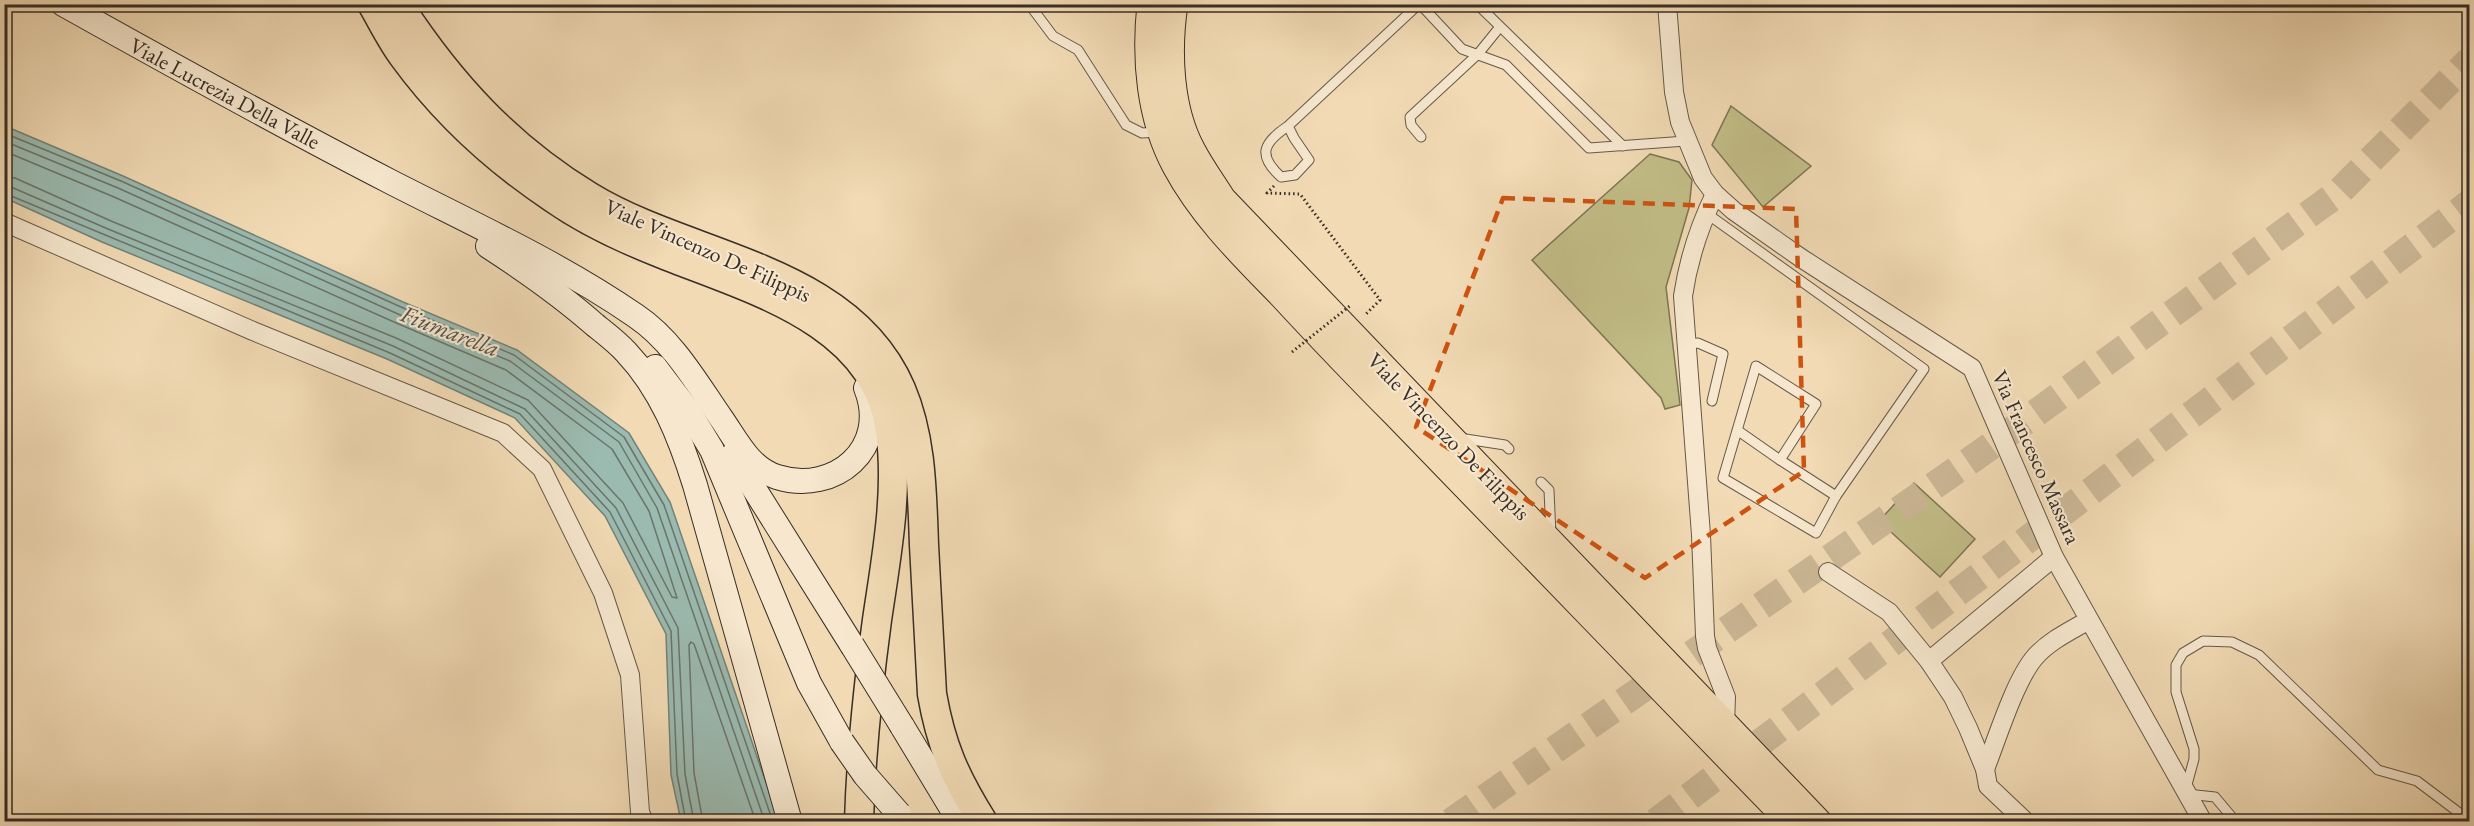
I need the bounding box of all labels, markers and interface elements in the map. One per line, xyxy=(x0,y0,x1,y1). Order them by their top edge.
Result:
street label: Viale Lucrezia Della Valle xyxy=(124,31,326,156)
street label: Viale Vincenzo De Filippis xyxy=(600,192,815,309)
water label: Fiumarella xyxy=(396,297,504,363)
street label: Viale Vincenzo De Filippis xyxy=(1361,346,1536,527)
street label: Via Francesco Massara xyxy=(1985,366,2088,549)

